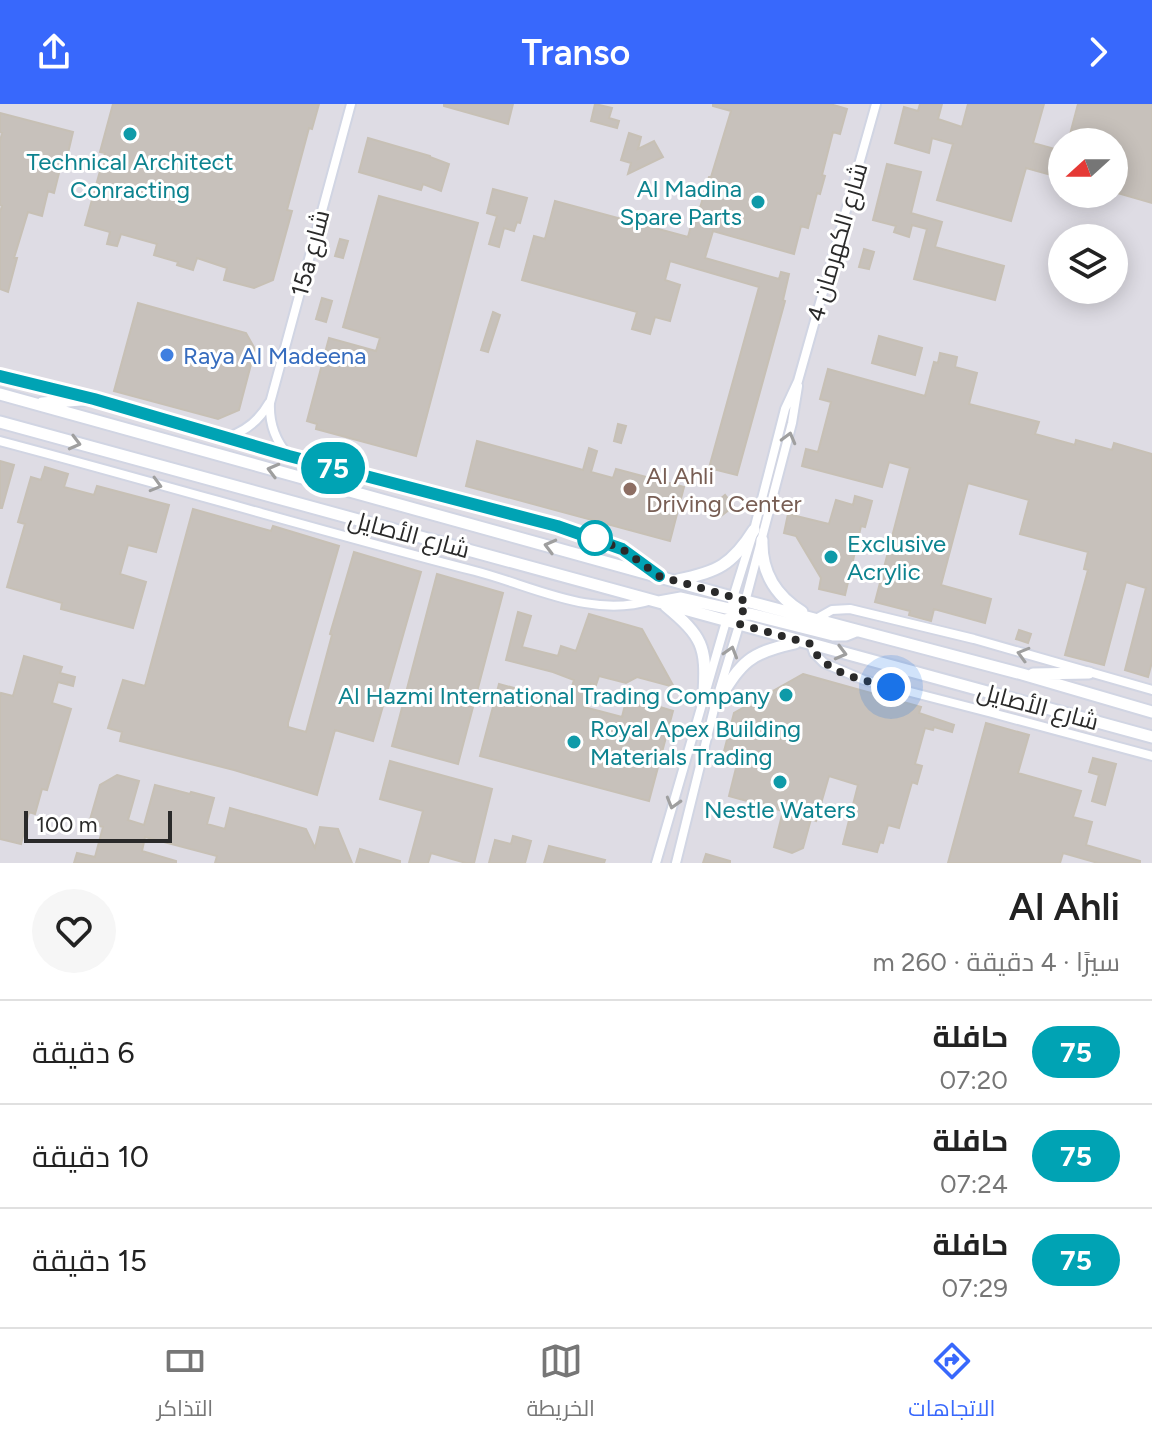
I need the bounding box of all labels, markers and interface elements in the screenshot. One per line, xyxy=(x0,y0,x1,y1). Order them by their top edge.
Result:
icon: share xyxy=(32,30,76,74)
icon: forward xyxy=(1076,30,1120,74)
text: Transo xyxy=(521,31,631,74)
marker: Technical Architect Conracting xyxy=(121,125,139,143)
north arrow xyxy=(1048,128,1128,208)
map controls xyxy=(1048,128,1128,304)
place label: Technical Architect Conracting xyxy=(26,147,234,204)
street label: شارع الكهرمان 4 xyxy=(801,159,875,325)
place label: Al Madina Spare Parts xyxy=(619,174,742,231)
marker: Al Madina Spare Parts xyxy=(749,193,767,211)
street label: 15a شارع xyxy=(285,207,337,300)
button: layers xyxy=(1048,224,1128,304)
place label: Raya Al Madeena xyxy=(183,341,367,370)
marker: Raya Al Madeena xyxy=(158,346,176,364)
one-way arrow xyxy=(779,431,796,445)
one-way arrow xyxy=(68,433,82,450)
line badge: 75 xyxy=(297,442,369,494)
text: 75 xyxy=(317,451,349,485)
place label: Al Ahli Driving Center xyxy=(646,461,802,518)
one-way arrow xyxy=(266,463,280,479)
one-way arrow xyxy=(149,476,162,492)
marker: Al Ahli Driving Center xyxy=(621,480,639,498)
street label: شارع الأصايل xyxy=(345,504,473,566)
unlabelled marker xyxy=(578,521,612,555)
place label: Exclusive Acrylic xyxy=(847,529,946,586)
one-way arrow xyxy=(544,539,558,555)
marker: Exclusive Acrylic xyxy=(822,548,840,566)
one-way arrow xyxy=(834,643,848,660)
one-way arrow xyxy=(722,646,738,660)
one-way arrow xyxy=(1017,647,1030,663)
your location xyxy=(871,667,911,707)
street label: شارع الأصايل xyxy=(974,676,1102,738)
place label: Al Hazmi International Trading Company xyxy=(338,681,770,710)
marker: Al Hazmi International Trading Company xyxy=(777,686,795,704)
place label: Royal Apex Building Materials Trading xyxy=(590,714,801,771)
marker: Royal Apex Building Materials Trading xyxy=(565,733,583,751)
marker: Nestle Waters xyxy=(771,773,789,791)
place label: Nestle Waters xyxy=(704,795,856,824)
one-way arrow xyxy=(666,796,682,810)
scale bar xyxy=(24,807,172,843)
text: 100 m xyxy=(36,811,97,838)
text: Al Ahli xyxy=(1009,884,1120,930)
button: heart xyxy=(32,889,116,973)
text: سيرًا · 4 دقيقة · 260 m xyxy=(872,946,1120,978)
text: حافلة xyxy=(933,1018,1008,1055)
text: 6 دقيقة xyxy=(32,1034,134,1071)
text: 75 xyxy=(1060,1035,1092,1069)
text: 07:20 xyxy=(940,1064,1008,1096)
text: حافلة xyxy=(933,1122,1008,1159)
text: 10 دقيقة xyxy=(32,1138,149,1175)
text: 75 xyxy=(1060,1139,1092,1173)
text: 07:24 xyxy=(940,1168,1008,1200)
text: حافلة xyxy=(933,1226,1008,1263)
text: 15 دقيقة xyxy=(32,1242,147,1279)
text: 75 xyxy=(1060,1243,1092,1277)
text: 07:29 xyxy=(942,1272,1008,1304)
tab: التذاكر xyxy=(157,1339,213,1429)
tab: الخريطة xyxy=(526,1339,595,1429)
tab: الاتجاهات xyxy=(908,1339,995,1429)

